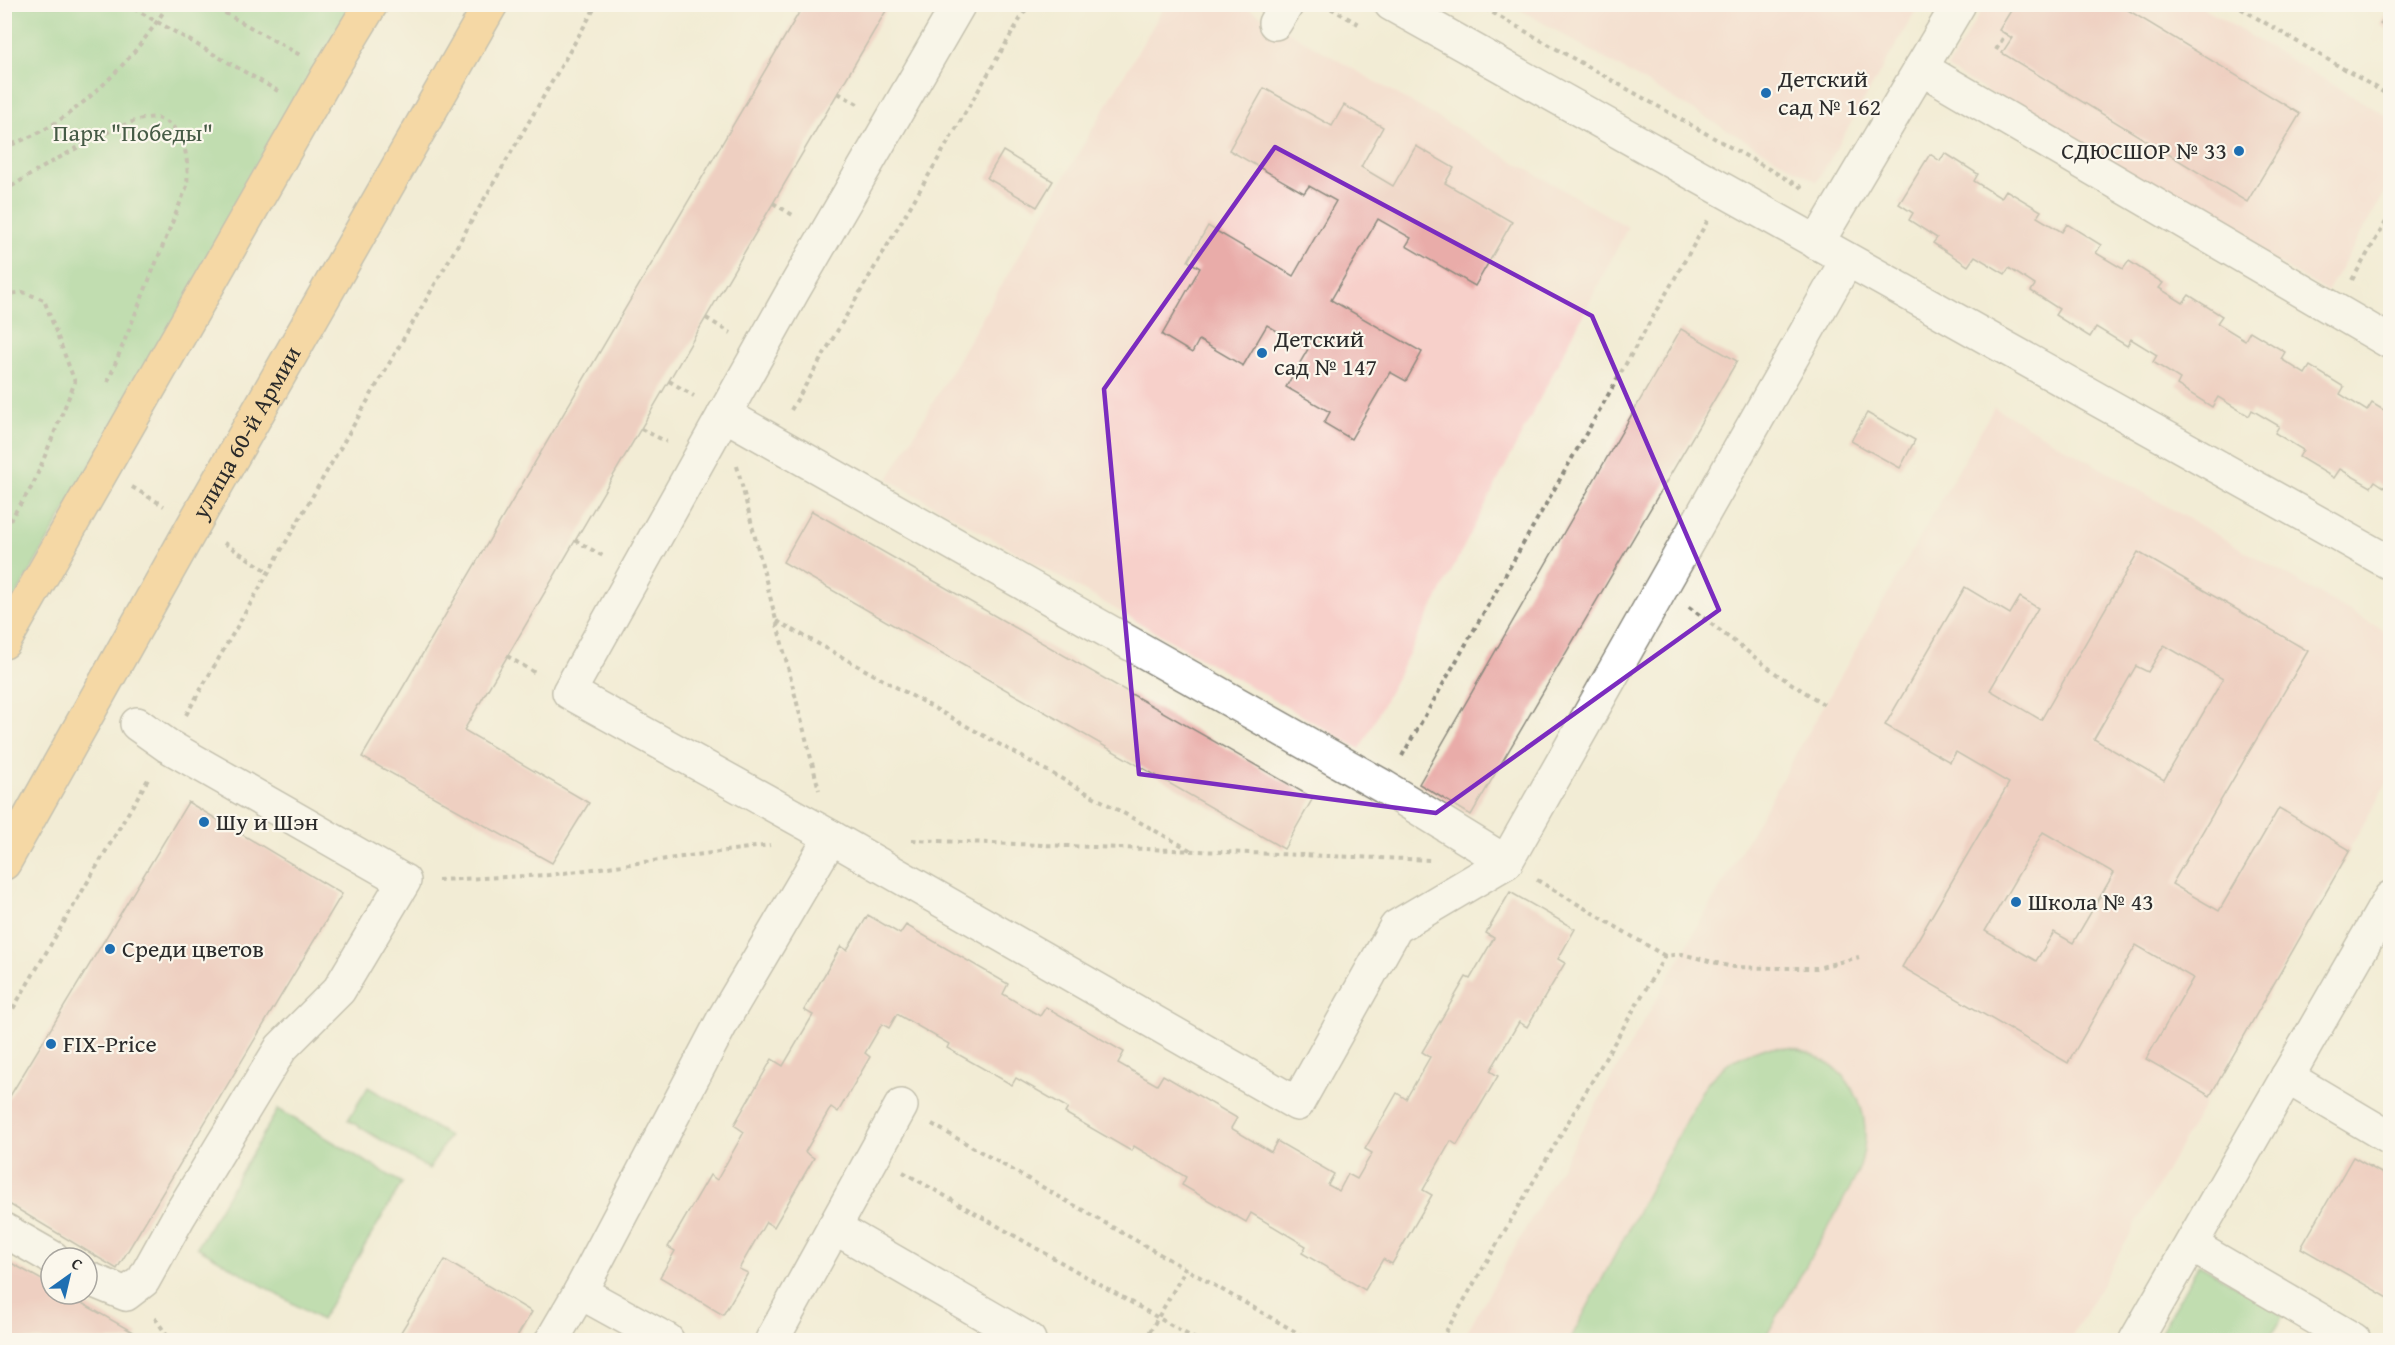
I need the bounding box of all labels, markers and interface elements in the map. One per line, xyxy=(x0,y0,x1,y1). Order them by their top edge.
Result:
place label: Детский сад № 162 xyxy=(1777,61,1881,124)
marker: Детский сад № 162 xyxy=(1759,86,1773,100)
park label: Парк "Победы" xyxy=(53,115,213,150)
place label: СДЮСШОР № 33 xyxy=(2061,133,2227,168)
marker: СДЮСШОР № 33 xyxy=(2232,144,2246,158)
place label: Детский сад № 147 xyxy=(1273,321,1377,384)
street label: улица 60-й Армии xyxy=(182,339,309,526)
marker: Детский сад № 147 xyxy=(1255,346,1269,360)
place label: Шу и Шэн xyxy=(216,804,318,839)
marker: Шу и Шэн xyxy=(197,815,211,829)
place label: Школа № 43 xyxy=(2028,884,2154,919)
marker: Школа № 43 xyxy=(2009,895,2023,909)
place label: Среди цветов xyxy=(122,931,264,966)
marker: Среди цветов xyxy=(103,942,117,956)
place label: FIX-Price xyxy=(63,1026,157,1061)
marker: FIX-Price xyxy=(44,1037,58,1051)
north arrow xyxy=(39,1246,99,1306)
text: С xyxy=(67,1251,88,1276)

